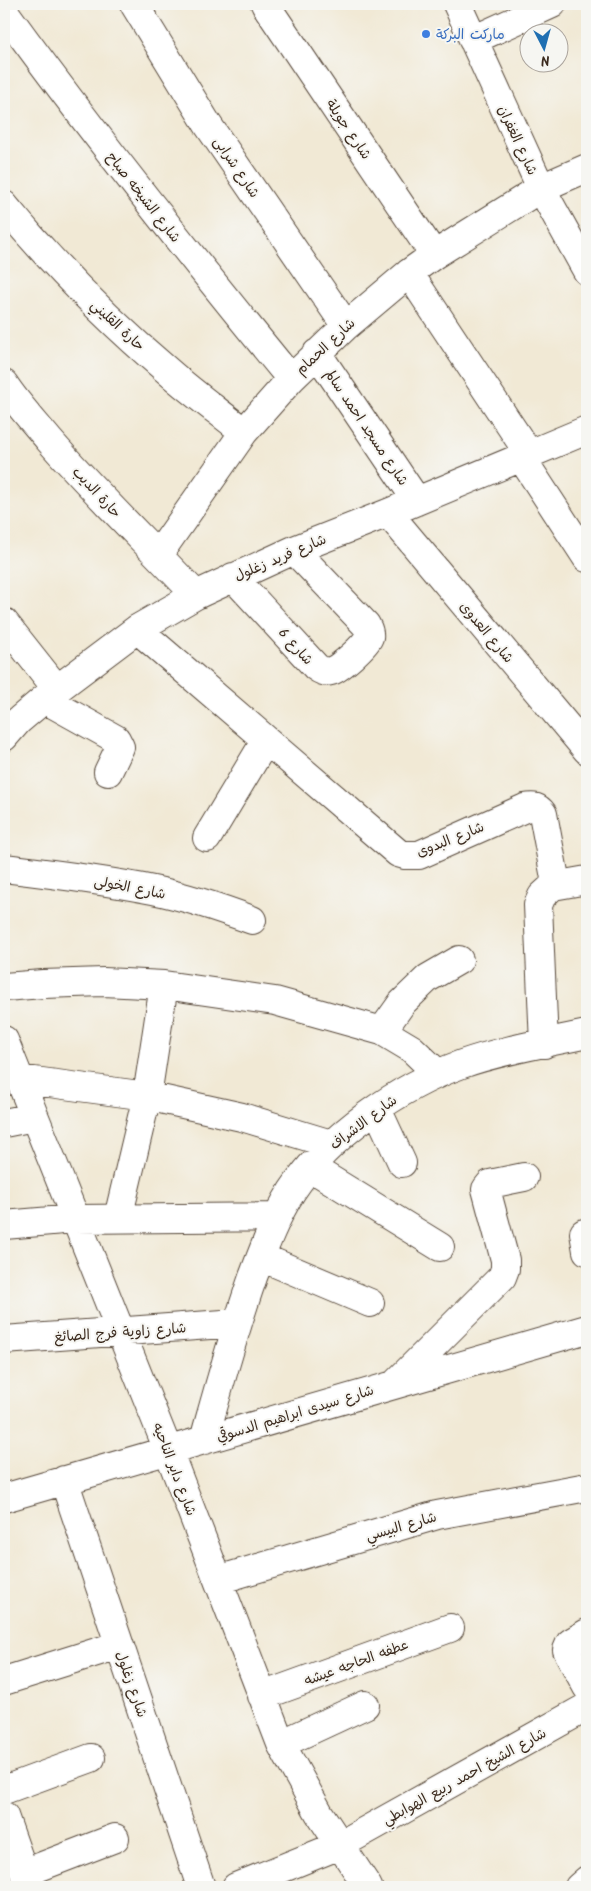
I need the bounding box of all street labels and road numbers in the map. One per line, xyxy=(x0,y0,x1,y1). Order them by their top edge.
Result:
street label: شارع جويلة xyxy=(320,95,376,164)
street label: شارع الغفران xyxy=(491,102,543,179)
street label: شارع شرابى xyxy=(208,132,265,203)
street label: شارع الشيخه صباح xyxy=(101,148,186,248)
street label: حارة القليني xyxy=(84,295,149,357)
street label: شارع الحمام xyxy=(291,313,361,380)
street label: شارع مسجد احمد سالم xyxy=(319,365,413,490)
street label: حارة الديب xyxy=(67,462,126,523)
street label: شارع فريد زغلول xyxy=(231,529,330,587)
street label: شارع العدوى xyxy=(454,597,519,668)
street label: شارع 6 xyxy=(272,623,318,670)
street label: شارع البدوى xyxy=(413,816,488,864)
street label: شارع الخولى xyxy=(92,870,168,906)
street label: شارع الاشراف xyxy=(325,1090,402,1156)
street label: شارع زاوية فرج الصائغ xyxy=(53,1317,187,1349)
street label: شارع سيدى ابراهيم الدسوقي xyxy=(214,1380,377,1448)
street label: شارع داير الناحيه xyxy=(146,1420,202,1519)
street label: شارع البيسي xyxy=(363,1506,440,1549)
street label: عطفه الحاجه عيشه xyxy=(301,1634,412,1692)
street label: شارع زغلول xyxy=(109,1648,153,1720)
street label: شارع الشيخ احمد ربيع الهوابطي xyxy=(378,1723,551,1832)

